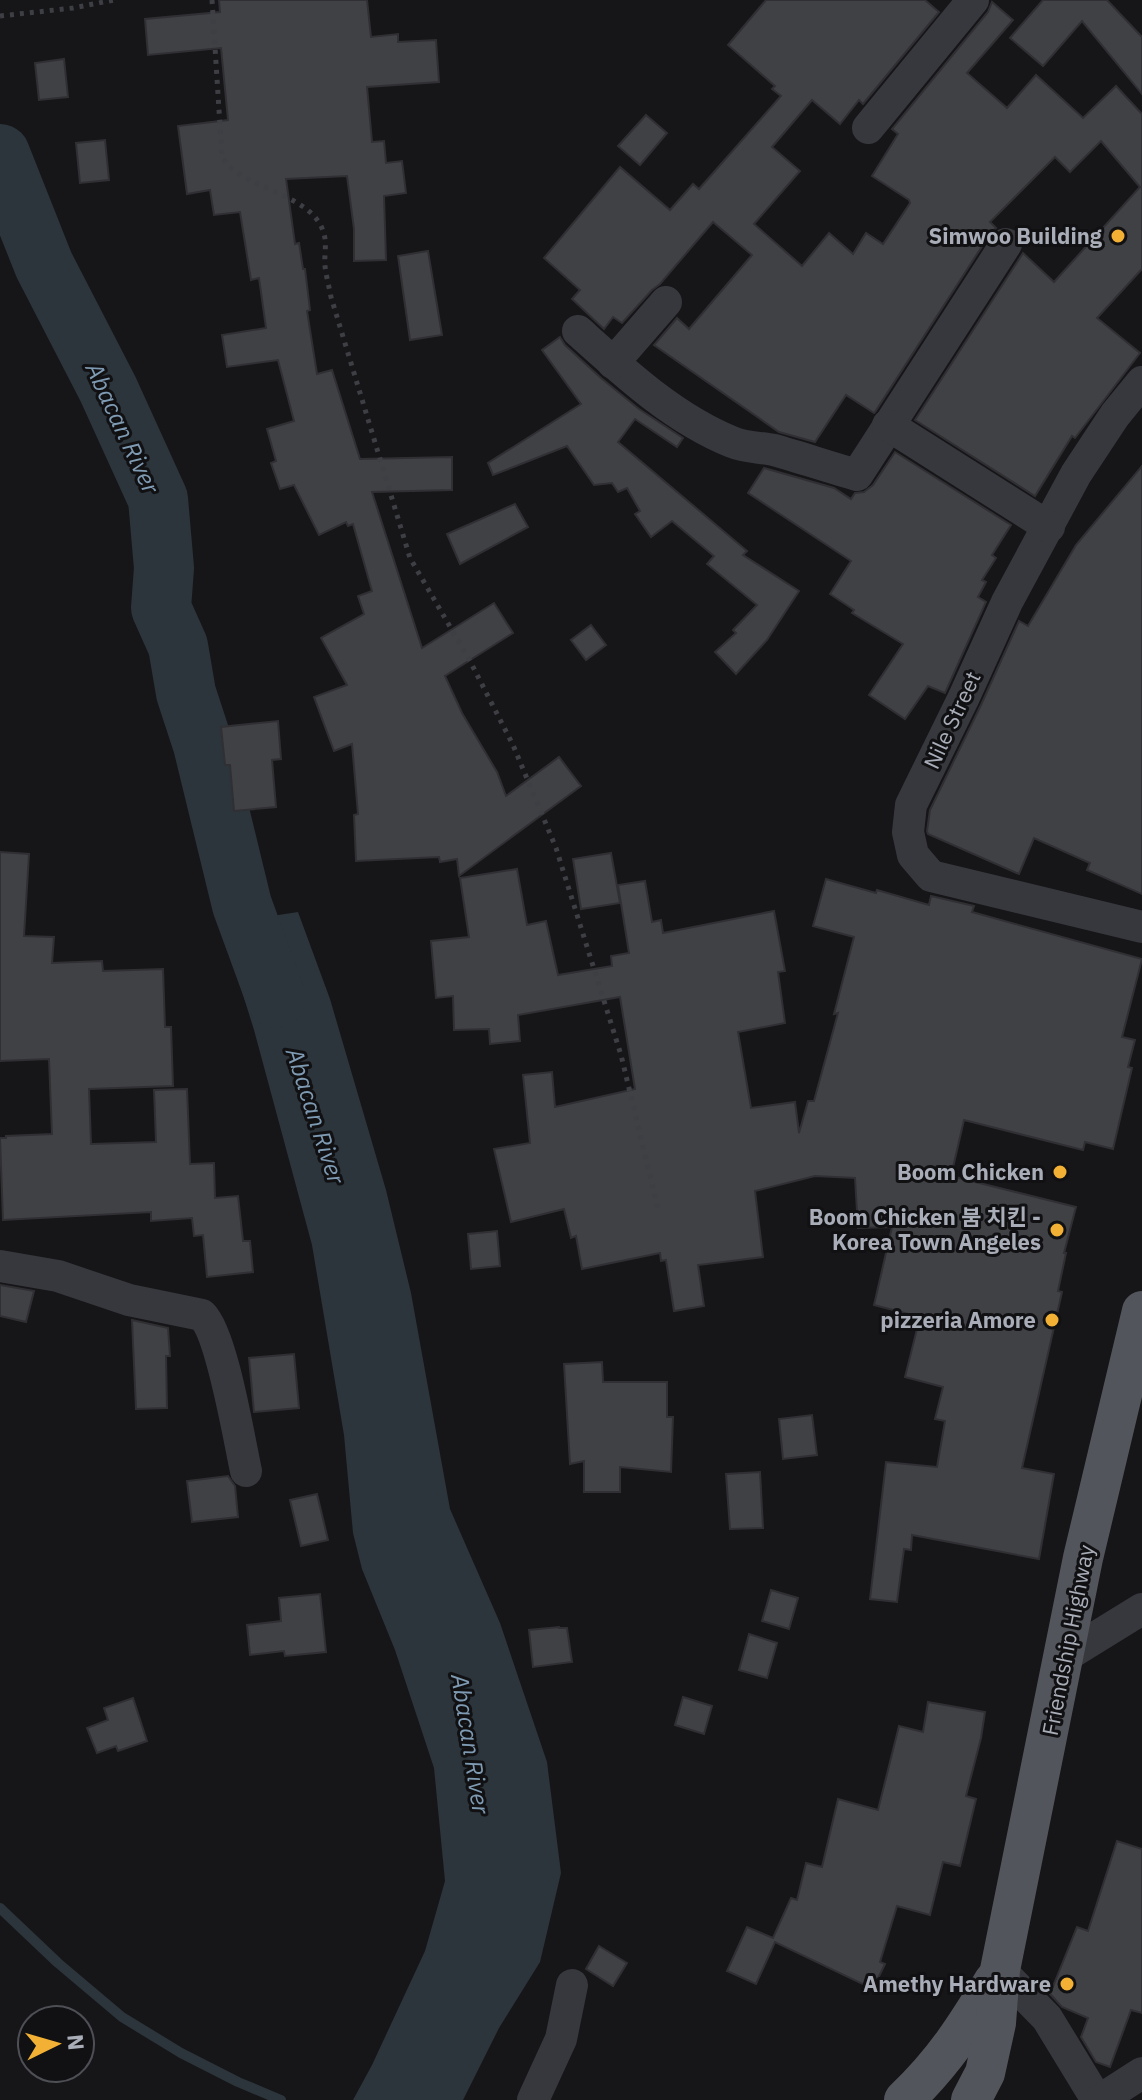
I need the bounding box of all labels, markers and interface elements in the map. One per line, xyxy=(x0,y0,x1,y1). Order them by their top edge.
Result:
place label: Simwoo Building xyxy=(928,221,1103,250)
marker: Simwoo Building xyxy=(1109,227,1127,245)
water label: Abacan River xyxy=(78,356,168,499)
street label: Nile Street xyxy=(916,666,987,773)
water label: Abacan River xyxy=(279,1043,353,1189)
place label: Boom Chicken xyxy=(897,1157,1044,1186)
marker: Boom Chicken xyxy=(1051,1163,1069,1181)
place label: Boom Chicken 붐 치킨 - Korea Town Angeles xyxy=(809,1202,1041,1256)
marker: Boom Chicken 붐 치킨 - Korea Town Angeles xyxy=(1048,1221,1066,1239)
place label: pizzeria Amore xyxy=(880,1305,1036,1334)
marker: pizzeria Amore xyxy=(1043,1311,1061,1329)
street label: Friendship Highway xyxy=(1035,1542,1100,1738)
water label: Abacan River xyxy=(444,1671,498,1817)
place label: Amethy Hardware xyxy=(863,1969,1051,1998)
marker: Amethy Hardware xyxy=(1058,1975,1076,1993)
north arrow xyxy=(16,2004,96,2084)
text: N xyxy=(61,2033,92,2051)

